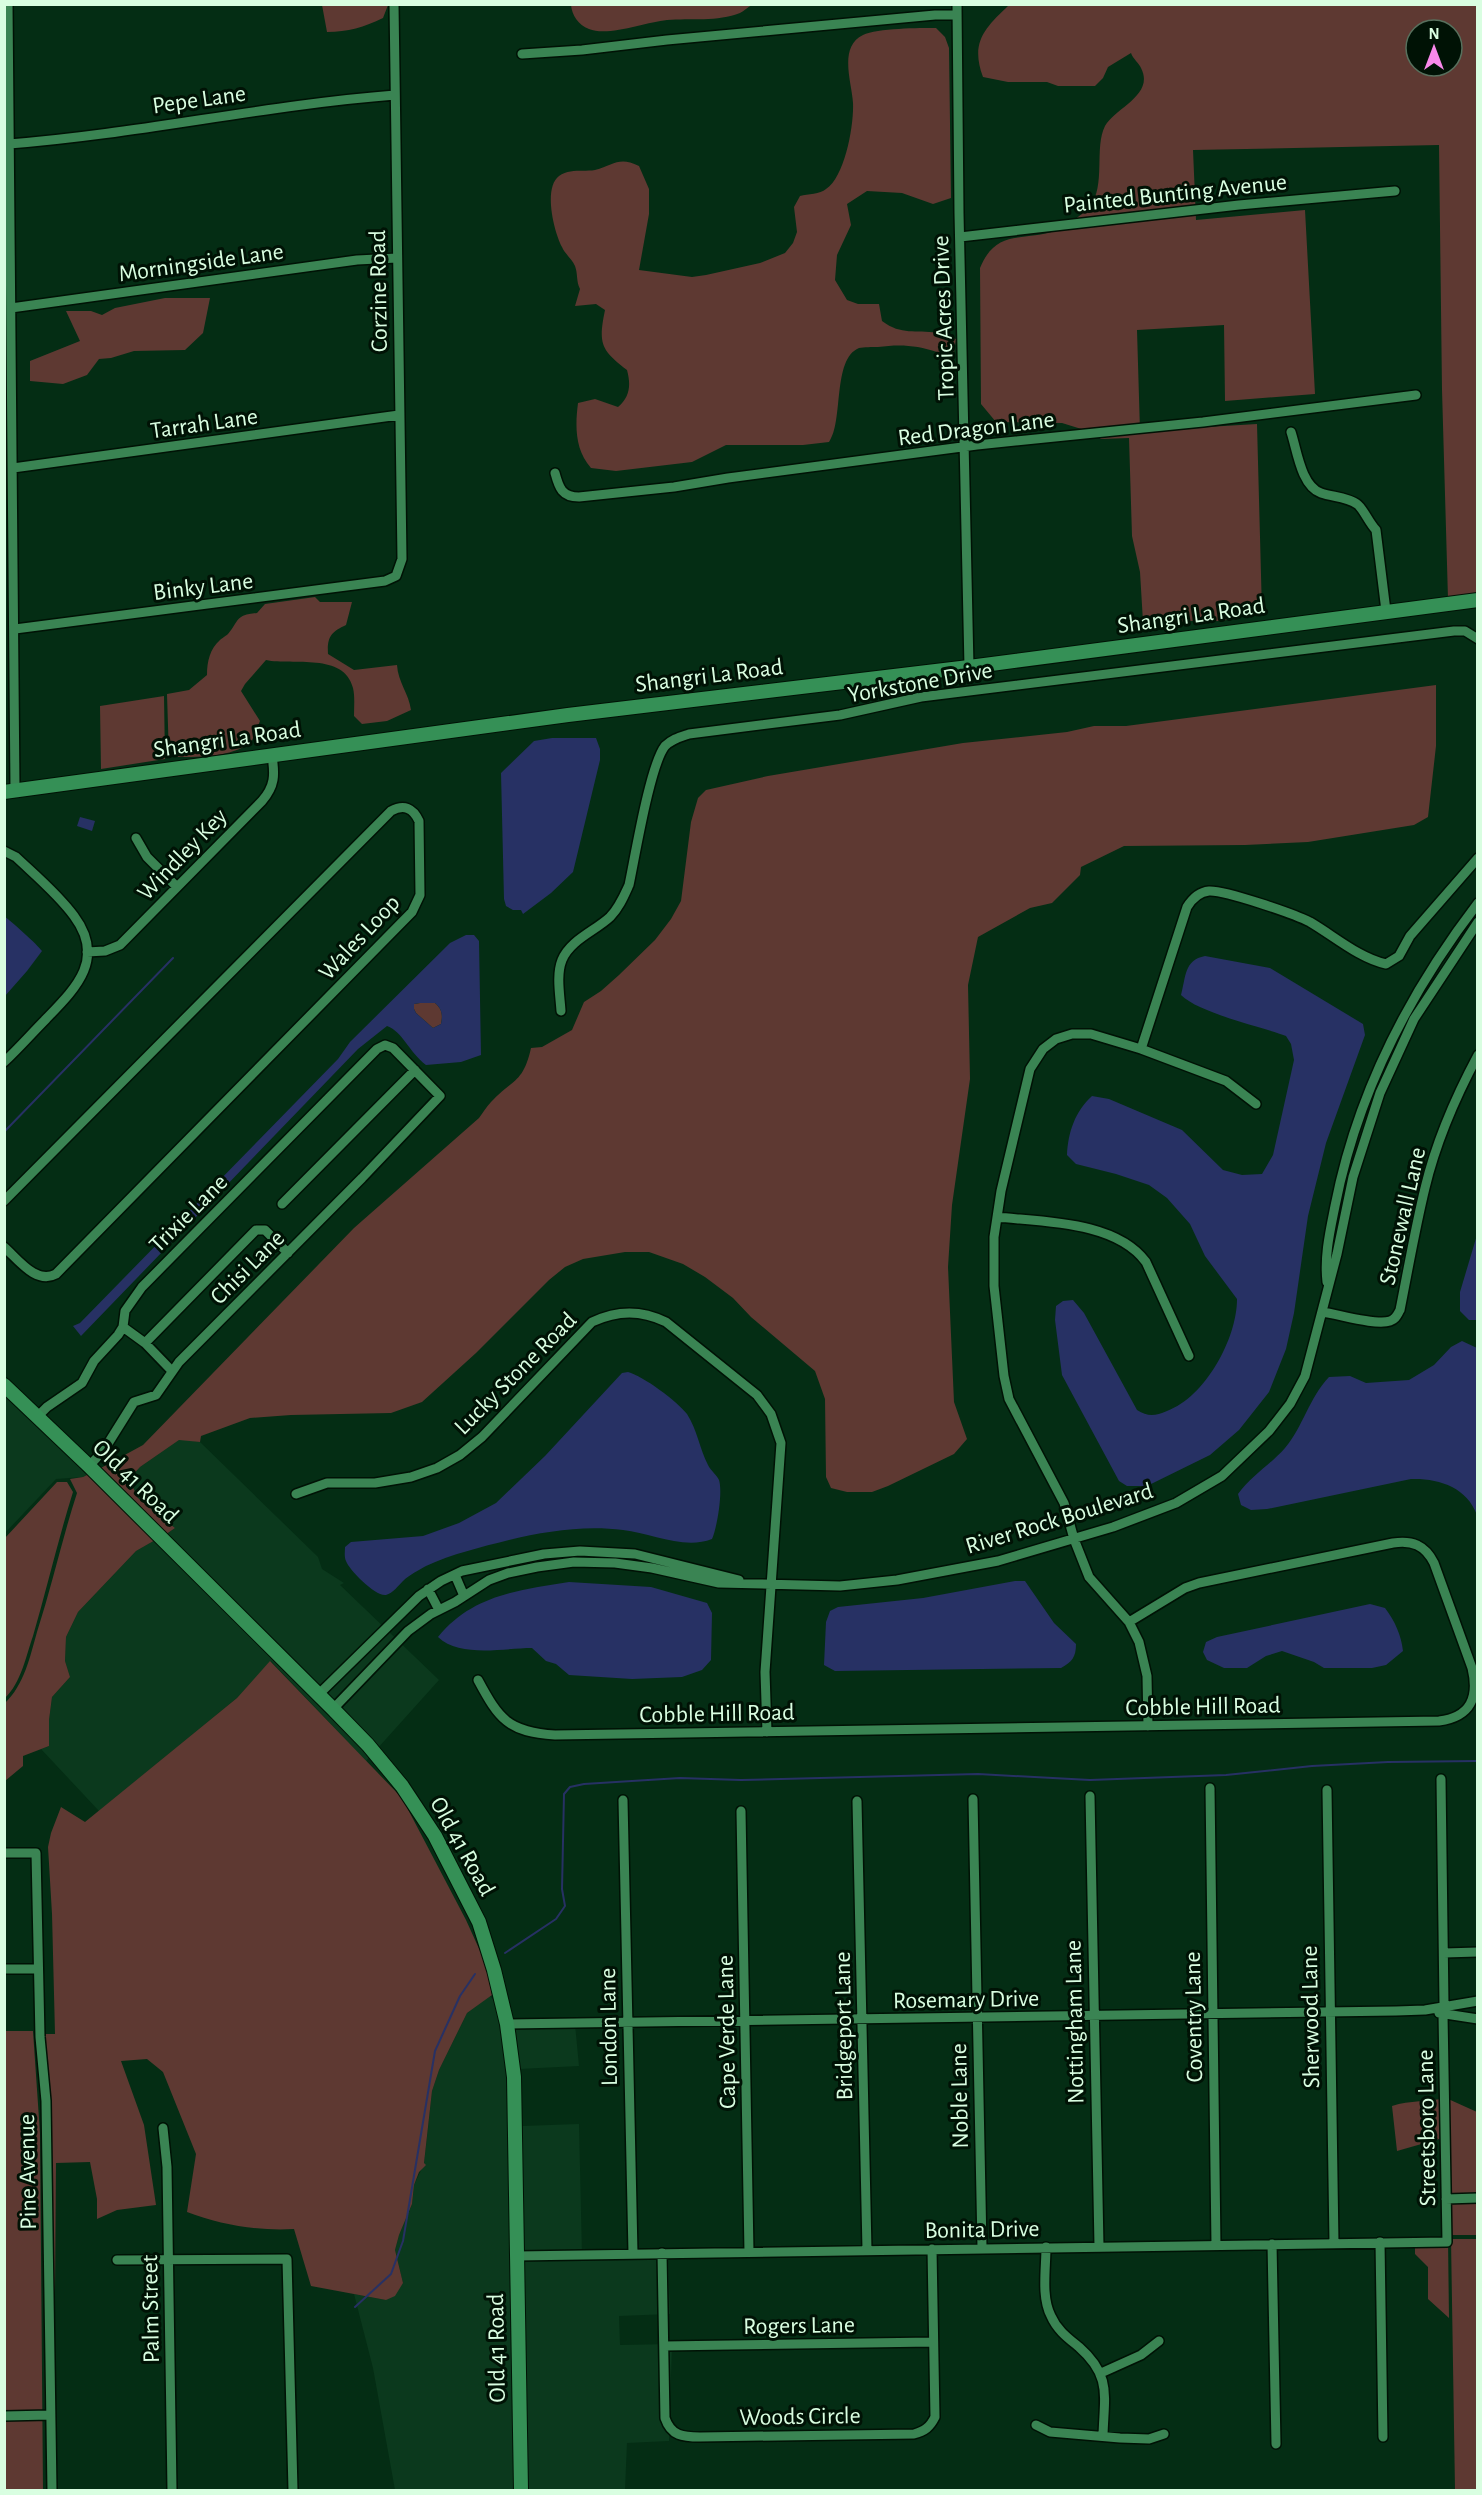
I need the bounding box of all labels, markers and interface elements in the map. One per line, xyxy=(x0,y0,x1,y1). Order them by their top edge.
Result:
north arrow xyxy=(1404,18,1464,78)
text: N xyxy=(1428,26,1440,42)
street label: Pepe Lane xyxy=(151,82,247,118)
street label: Painted Bunting Avenue xyxy=(1062,170,1288,218)
street label: Corzine Road xyxy=(366,230,392,352)
street label: Tropic Acres Drive xyxy=(929,235,959,401)
street label: Morningside Lane xyxy=(117,240,285,286)
street label: Tarrah Lane xyxy=(149,405,259,443)
street label: Red Dragon Lane xyxy=(896,407,1056,451)
street label: Binky Lane xyxy=(152,569,254,605)
street label: Shangri La Road xyxy=(1116,594,1266,638)
street label: Shangri La Road xyxy=(634,655,784,697)
street label: Yorkstone Drive xyxy=(846,658,994,708)
street label: Shangri La Road xyxy=(152,718,302,762)
street label: Windley Key xyxy=(133,804,232,905)
street label: Wales Loop xyxy=(315,891,405,985)
street label: Stonewall Lane xyxy=(1375,1145,1430,1287)
street label: Trixie Lane xyxy=(145,1170,232,1257)
street label: Chisi Lane xyxy=(206,1226,289,1309)
street label: Lucky Stone Road xyxy=(450,1308,581,1439)
street label: Old 41 Road xyxy=(88,1435,183,1528)
street label: River Rock Boulevard xyxy=(963,1479,1156,1559)
street label: Cobble Hill Road xyxy=(1125,1694,1281,1720)
street label: Cobble Hill Road xyxy=(639,1701,795,1727)
street label: Old 41 Road xyxy=(425,1793,499,1900)
street label: Nottingham Lane xyxy=(1062,1940,1088,2104)
street label: Sherwood Lane xyxy=(1298,1945,1324,2089)
street label: Bridgeport Lane xyxy=(831,1951,857,2101)
street label: Coventry Lane xyxy=(1181,1951,1207,2083)
street label: Cape Verde Lane xyxy=(714,1955,740,2109)
street label: London Lane xyxy=(596,1968,622,2086)
street label: Rosemary Drive xyxy=(893,1987,1039,2013)
street label: Noble Lane xyxy=(947,2043,973,2149)
street label: Streetsboro Lane xyxy=(1414,2049,1440,2207)
street label: Pine Avenue xyxy=(15,2114,41,2230)
street label: Bonita Drive xyxy=(924,2217,1040,2243)
street label: Palm Street xyxy=(138,2254,164,2363)
street label: Old 41 Road xyxy=(484,2293,510,2403)
street label: Rogers Lane xyxy=(743,2313,855,2339)
street label: Woods Circle xyxy=(739,2404,861,2430)

